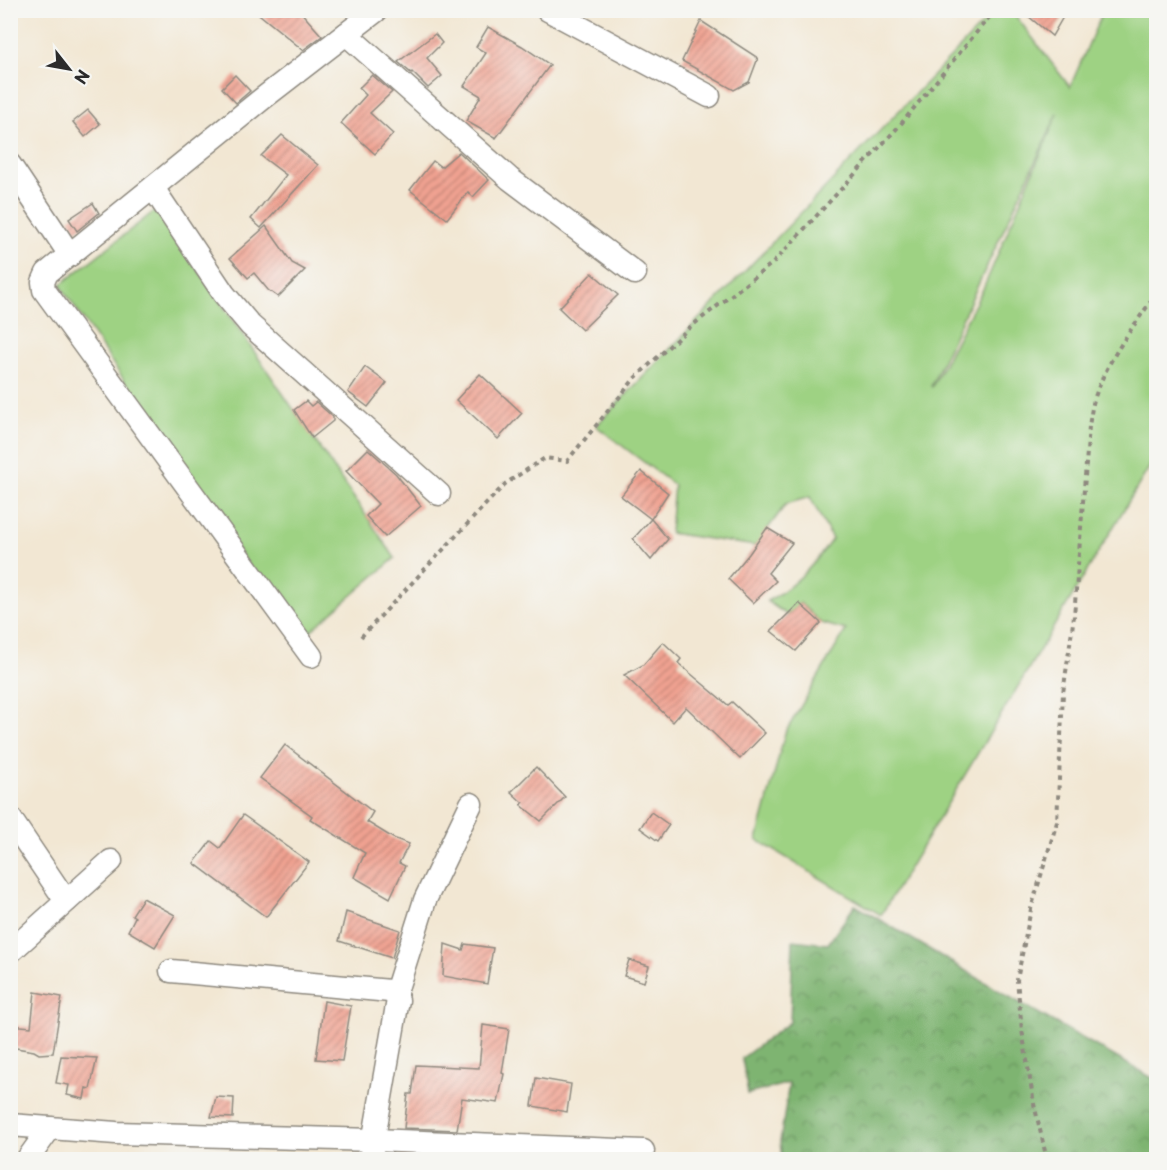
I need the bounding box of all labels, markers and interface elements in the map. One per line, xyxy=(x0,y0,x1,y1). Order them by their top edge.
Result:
north arrow xyxy=(39,39,99,99)
text: N xyxy=(69,66,96,89)

